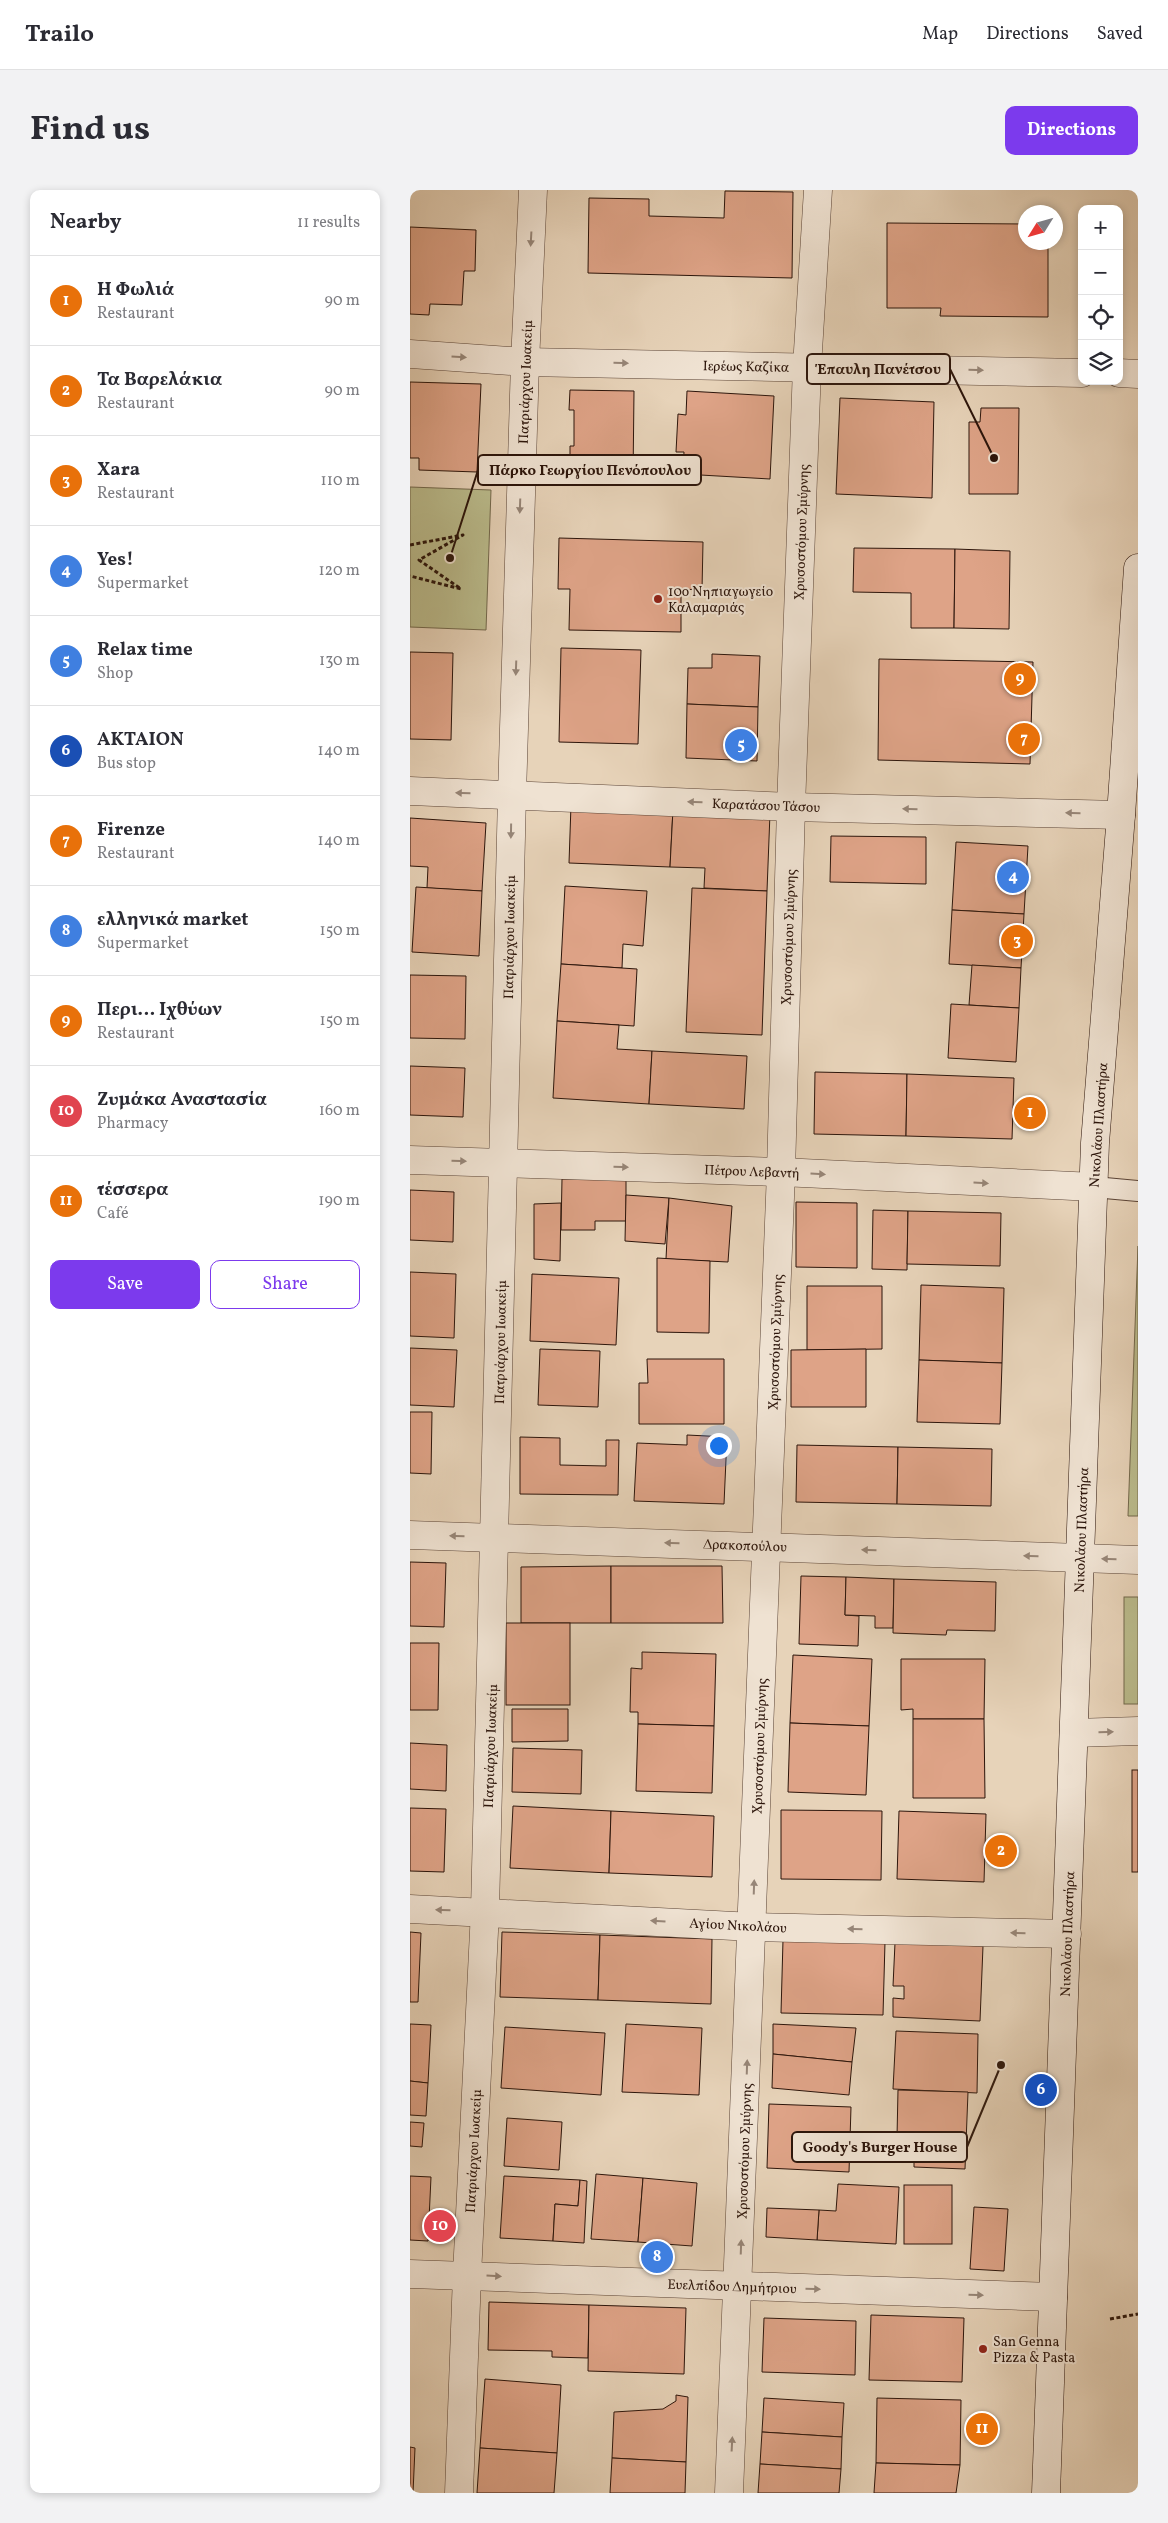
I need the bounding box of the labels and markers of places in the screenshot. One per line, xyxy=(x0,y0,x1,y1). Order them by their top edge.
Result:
callout: Έπαυλη Πανέτσου xyxy=(807,354,950,384)
callout: Πάρκο Γεωργίου Πενόπουλου xyxy=(478,455,701,485)
place label: 10ο Νηπιαγωγείο Καλαμαριάς xyxy=(668,583,773,618)
marker: 10ο Νηπιαγωγείο Καλαμαριάς xyxy=(652,593,664,605)
pin: 9 xyxy=(1004,660,1036,698)
pin: 7 xyxy=(1008,720,1040,758)
pin: 5 xyxy=(725,726,757,764)
pin: 4 xyxy=(997,858,1029,896)
pin: 3 xyxy=(1001,922,1033,960)
pin: 1 xyxy=(1014,1094,1046,1132)
pin: 2 xyxy=(985,1832,1017,1870)
pin: 6 xyxy=(1025,2071,1057,2109)
callout: Goody's Burger House xyxy=(792,2132,967,2162)
pin: 10 xyxy=(424,2207,456,2245)
pin: 8 xyxy=(641,2238,673,2276)
place label: San Genna Pizza & Pasta xyxy=(993,2333,1075,2368)
marker: San Genna Pizza & Pasta xyxy=(977,2343,989,2355)
pin: 11 xyxy=(966,2410,998,2448)

